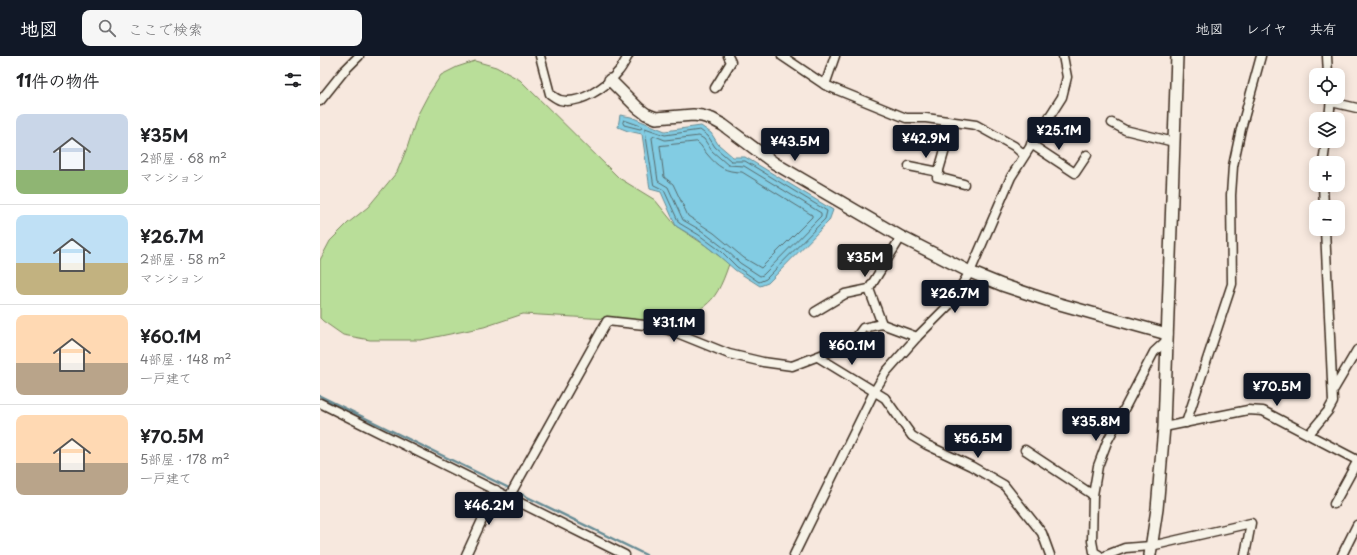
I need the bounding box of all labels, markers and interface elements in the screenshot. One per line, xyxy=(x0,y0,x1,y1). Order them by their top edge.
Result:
search box xyxy=(82,10,362,46)
text: 地図 xyxy=(20,14,58,42)
icon: search xyxy=(96,17,118,39)
text: ここで検索 xyxy=(128,17,203,40)
text: 地図 xyxy=(1196,18,1224,39)
text: レイヤ xyxy=(1246,18,1287,39)
text: 共有 xyxy=(1309,18,1337,39)
text: 11件の物件 xyxy=(16,67,99,93)
map controls xyxy=(1309,68,1345,236)
button: locate xyxy=(1309,68,1345,104)
icon: filters xyxy=(282,69,304,91)
button: layers xyxy=(1309,112,1345,148)
pin: ¥25.1M xyxy=(1026,117,1092,151)
text: ¥25.1M xyxy=(1036,120,1082,139)
text: ¥35M xyxy=(140,122,188,148)
pin: ¥42.9M xyxy=(893,125,959,159)
pin: ¥43.5M xyxy=(762,128,828,162)
text: ¥42.9M xyxy=(902,128,950,147)
icon: home xyxy=(48,130,96,178)
text: ¥43.5M xyxy=(770,131,820,150)
text: 2部屋 · 68 m² xyxy=(140,148,227,167)
button: + xyxy=(1309,156,1345,192)
text: マンション xyxy=(140,167,204,186)
button: − xyxy=(1309,200,1345,236)
text: ¥26.7M xyxy=(140,223,204,249)
icon: home xyxy=(48,231,96,279)
pin: ¥35M xyxy=(841,244,889,278)
text: ¥35M xyxy=(847,247,883,266)
text: 2部屋 · 58 m² xyxy=(140,249,226,268)
text: マンション xyxy=(140,268,204,287)
pin: ¥26.7M xyxy=(922,280,988,314)
text: ¥26.7M xyxy=(931,283,979,302)
pin: ¥31.1M xyxy=(641,309,707,343)
text: ¥31.1M xyxy=(653,312,695,331)
text: ¥60.1M xyxy=(140,323,201,349)
icon: home xyxy=(48,331,96,379)
pin: ¥60.1M xyxy=(819,332,885,366)
text: ¥60.1M xyxy=(829,335,875,354)
text: 4部屋 · 148 m² xyxy=(140,349,231,368)
text: 一戸建て xyxy=(140,368,192,387)
pin: ¥70.5M xyxy=(1244,373,1310,407)
text: ¥70.5M xyxy=(1253,376,1301,395)
pin: ¥35.8M xyxy=(1063,408,1129,442)
text: ¥35.8M xyxy=(1072,411,1120,430)
text: ¥70.5M xyxy=(140,423,204,449)
pin: ¥56.5M xyxy=(945,425,1011,459)
text: ¥56.5M xyxy=(954,428,1002,447)
icon: home xyxy=(48,431,96,479)
text: 5部屋 · 178 m² xyxy=(140,449,230,468)
text: 一戸建て xyxy=(140,468,192,487)
pin: ¥46.2M xyxy=(456,492,522,526)
text: ¥46.2M xyxy=(464,495,514,514)

